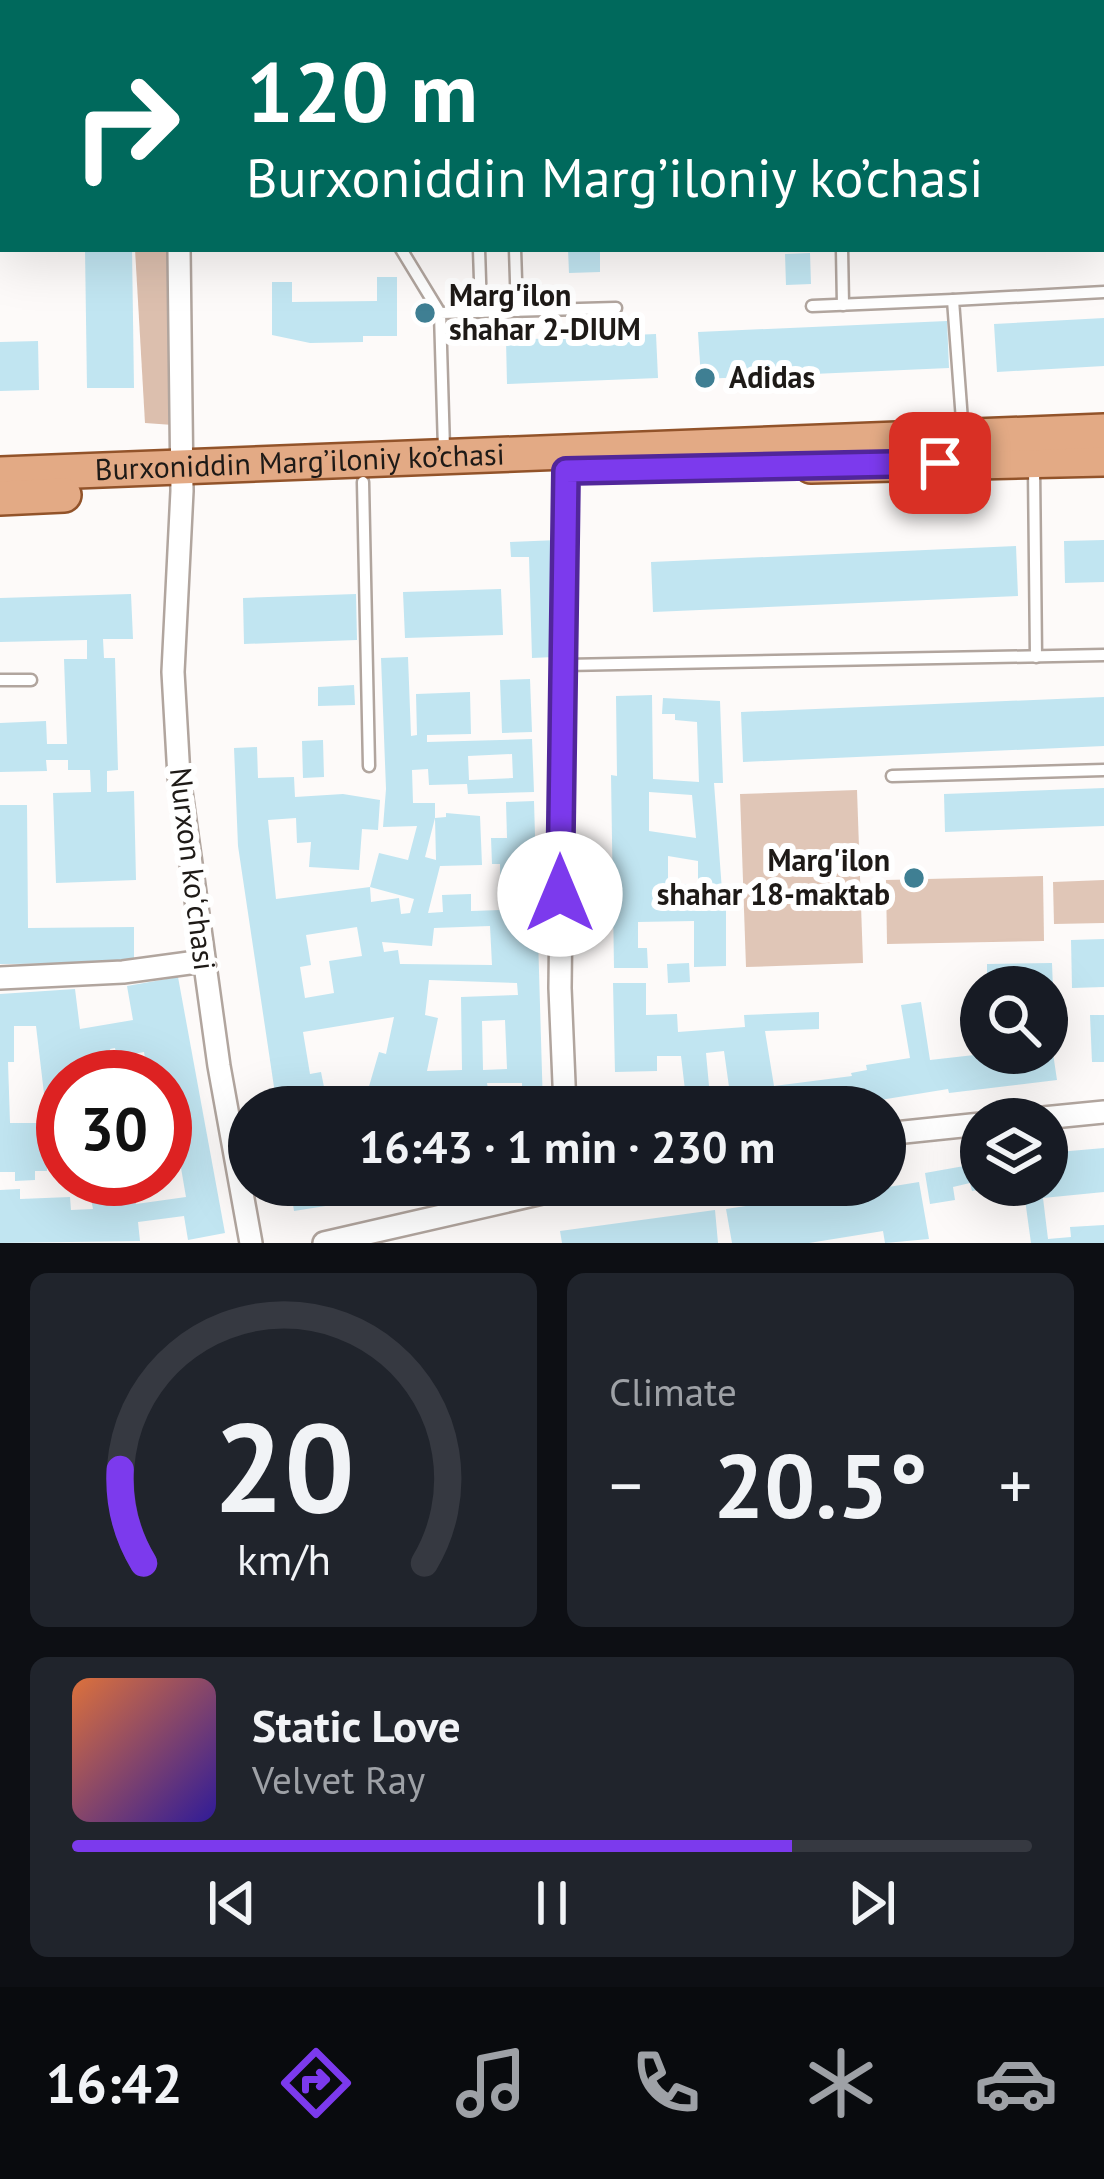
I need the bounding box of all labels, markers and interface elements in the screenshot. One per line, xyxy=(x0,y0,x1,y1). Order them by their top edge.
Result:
text: 120 m xyxy=(246,36,478,145)
icon: right xyxy=(48,48,204,204)
text: Burxoniddin Marg’iloniy ko’chasi xyxy=(246,142,983,212)
place label: Marg'ilon shahar 2-DIUM xyxy=(449,275,641,348)
marker: Marg'ilon shahar 2-DIUM xyxy=(412,300,438,326)
place label: Adidas xyxy=(729,357,815,396)
marker: Adidas xyxy=(692,365,718,391)
pin xyxy=(889,412,991,514)
icon: arrive xyxy=(907,430,973,496)
street label: Burxoniddin Marg’iloniy ko’chasi xyxy=(94,433,505,488)
street label: Nurxon koʻchasi xyxy=(162,765,225,972)
position arrow xyxy=(497,831,623,957)
place label: Marg'ilon shahar 18-maktab xyxy=(657,840,890,913)
marker: Marg'ilon shahar 18-maktab xyxy=(901,865,927,891)
map controls xyxy=(960,966,1068,1206)
button: search xyxy=(960,966,1068,1074)
speed limit sign: 30 xyxy=(36,1050,192,1206)
button: layers xyxy=(960,1098,1068,1206)
text: 16:43 · 1 min · 230 m xyxy=(359,1117,775,1175)
text: Climate xyxy=(609,1366,737,1417)
text: 20 xyxy=(213,1385,354,1546)
text: 20.5° xyxy=(713,1426,928,1543)
text: − xyxy=(609,1442,642,1527)
text: + xyxy=(999,1442,1032,1527)
text: km/h xyxy=(236,1531,331,1587)
text: Static Love xyxy=(252,1696,461,1754)
text: Velvet Ray xyxy=(252,1754,425,1805)
icon: previous xyxy=(199,1870,265,1936)
icon: pause xyxy=(519,1870,585,1936)
icon: next xyxy=(839,1870,905,1936)
icon: directions xyxy=(274,2041,358,2125)
icon: music xyxy=(449,2041,533,2125)
icon: phone xyxy=(624,2041,708,2125)
icon: climate xyxy=(799,2041,883,2125)
icon: car xyxy=(974,2041,1058,2125)
text: 16:42 xyxy=(46,2048,183,2118)

